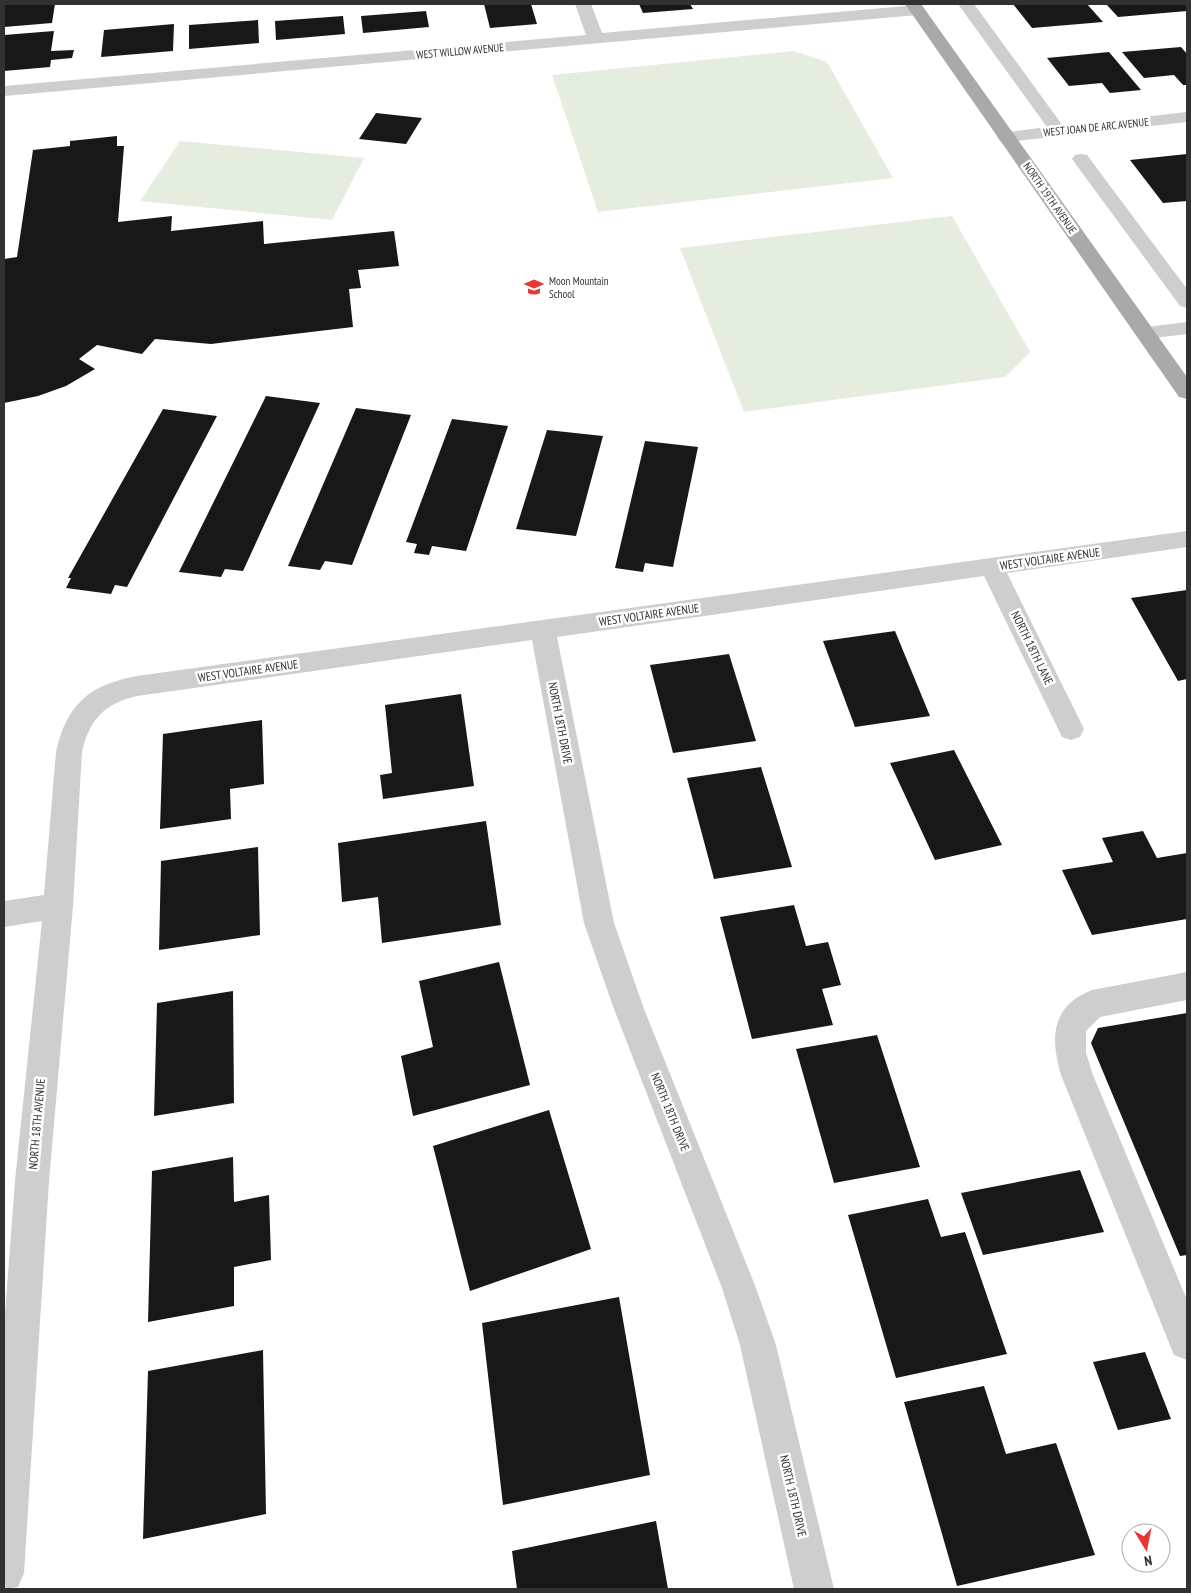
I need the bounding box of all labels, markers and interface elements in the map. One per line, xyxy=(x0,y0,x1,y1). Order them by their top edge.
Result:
street label: WEST WILLOW AVENUE xyxy=(416,40,505,62)
street label: WEST JOAN DE ARC AVENUE xyxy=(1043,114,1150,140)
street label: NORTH 19TH AVENUE xyxy=(1020,160,1080,236)
place label: Moon Mountain School xyxy=(549,274,609,301)
school or university icon: Moon Mountain School xyxy=(523,276,545,298)
street label: WEST VOLTAIRE AVENUE xyxy=(999,544,1101,573)
street label: WEST VOLTAIRE AVENUE xyxy=(598,600,700,629)
street label: NORTH 18TH LANE xyxy=(1008,609,1057,687)
street label: WEST VOLTAIRE AVENUE xyxy=(197,656,299,685)
street label: NORTH 18TH DRIVE xyxy=(545,681,576,765)
street label: NORTH 18TH DRIVE xyxy=(648,1070,693,1153)
street label: NORTH 18TH AVENUE xyxy=(25,1078,48,1170)
street label: NORTH 18TH DRIVE xyxy=(777,1454,810,1538)
north arrow xyxy=(1121,1523,1171,1573)
text: N xyxy=(1143,1551,1154,1570)

